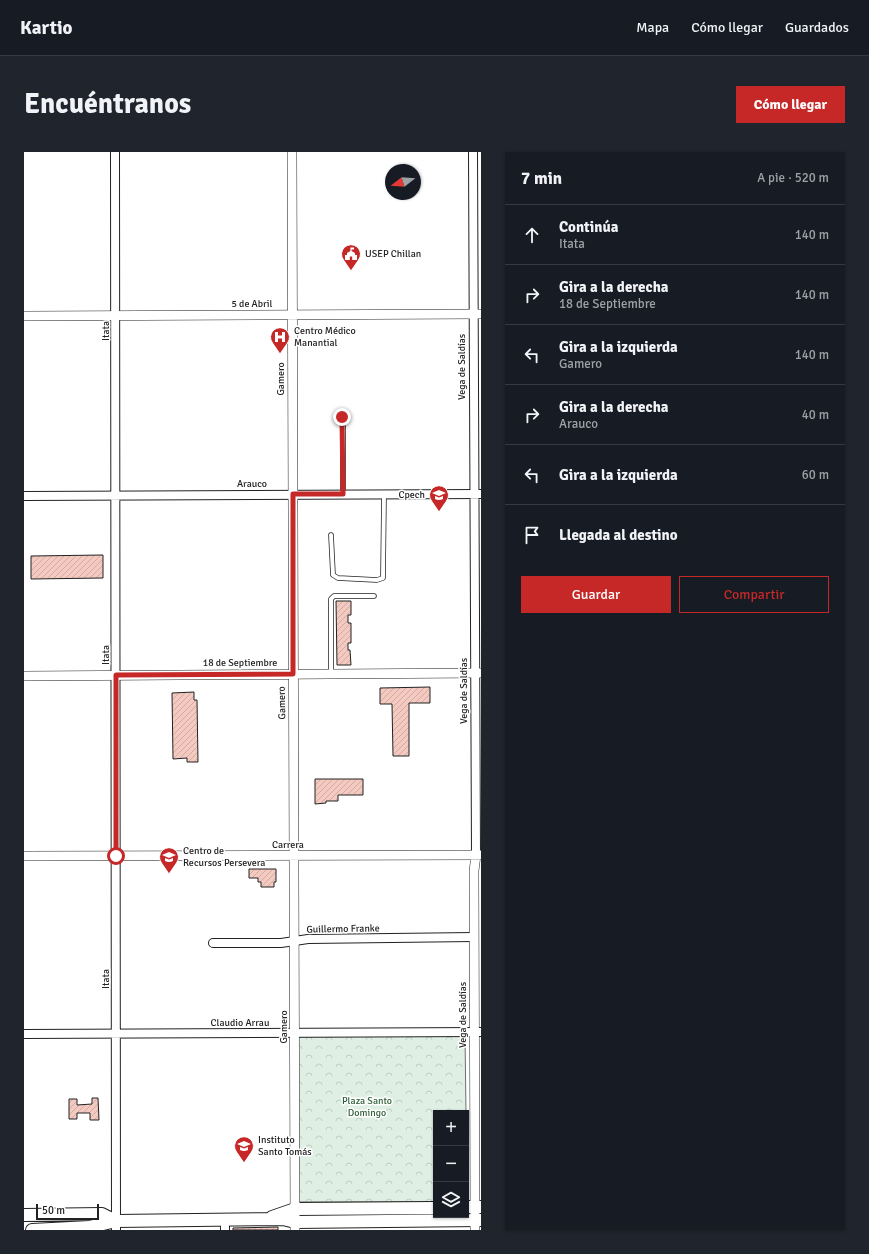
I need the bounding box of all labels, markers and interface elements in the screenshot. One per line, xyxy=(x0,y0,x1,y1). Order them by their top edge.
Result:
text: Kartio xyxy=(20,16,73,40)
text: Mapa xyxy=(636,19,669,36)
text: Cómo llegar xyxy=(691,19,763,36)
text: Guardados xyxy=(785,19,849,36)
button: Cómo llegar xyxy=(736,86,845,123)
text: Encuéntranos xyxy=(24,87,191,121)
north arrow xyxy=(385,164,421,200)
text: 7 min xyxy=(521,168,562,189)
text: A pie · 520 m xyxy=(757,170,829,186)
text: Continúa xyxy=(559,218,618,236)
icon: ahead xyxy=(521,224,543,246)
text: 140 m xyxy=(795,227,829,243)
text: Itata xyxy=(559,236,585,252)
public building icon: USEP Chillan xyxy=(340,243,362,271)
place label: USEP Chillan xyxy=(365,248,421,260)
text: Gira a la derecha xyxy=(559,278,669,296)
icon: right xyxy=(521,284,543,306)
text: 140 m xyxy=(795,287,829,303)
text: 18 de Septiembre xyxy=(559,296,656,312)
street label: 5 de Abril xyxy=(232,298,273,310)
street label: Itata xyxy=(100,321,112,341)
place label: Centro Médico Manantial xyxy=(294,325,356,349)
hospital icon: Centro Médico Manantial xyxy=(269,326,291,354)
street label: Vega de Saldías xyxy=(456,333,468,400)
text: Gira a la izquierda xyxy=(559,338,678,356)
icon: left xyxy=(521,344,543,366)
text: 140 m xyxy=(795,347,829,363)
text: Gamero xyxy=(559,356,602,372)
street label: Gamero xyxy=(275,362,287,396)
text: Gira a la derecha xyxy=(559,398,669,416)
icon: right xyxy=(521,404,543,426)
text: 40 m xyxy=(802,407,829,423)
route end xyxy=(333,408,351,426)
text: Arauco xyxy=(559,416,598,432)
icon: left xyxy=(521,464,543,486)
text: Gira a la izquierda xyxy=(559,466,678,484)
text: 60 m xyxy=(802,467,829,483)
street label: Arauco xyxy=(237,478,267,490)
school or university icon: Cpech xyxy=(428,484,450,512)
place label: Cpech xyxy=(398,489,425,501)
icon: arrive xyxy=(521,524,543,546)
text: Llegada al destino xyxy=(559,526,678,544)
button: Guardar xyxy=(521,576,671,613)
button: Compartir xyxy=(679,576,829,613)
street label: Itata xyxy=(100,645,112,665)
street label: 18 de Septiembre xyxy=(203,657,277,669)
street label: Vega de Saldías xyxy=(458,657,470,724)
street label: Gamero xyxy=(276,686,288,720)
street label: Carrera xyxy=(272,839,304,851)
place label: Centro de Recursos Persevera xyxy=(183,845,265,869)
school or university icon: Centro de Recursos Persevera xyxy=(158,846,180,874)
route start xyxy=(107,847,125,865)
street label: Guillermo Franke xyxy=(306,922,380,936)
street label: Itata xyxy=(100,969,112,989)
street label: Vega de Saldías xyxy=(457,981,469,1048)
street label: Gamero xyxy=(278,1010,290,1044)
street label: Claudio Arrau xyxy=(211,1017,269,1029)
park label: Plaza Santo Domingo xyxy=(342,1095,392,1119)
map controls xyxy=(433,1110,469,1218)
button: + xyxy=(433,1110,469,1146)
place label: Instituto Santo Tomás xyxy=(258,1134,312,1158)
school or university icon: Instituto Santo Tomás xyxy=(233,1135,255,1163)
button: − xyxy=(433,1146,469,1182)
button: layers xyxy=(433,1182,469,1218)
scale bar xyxy=(36,1202,99,1221)
text: 50 m xyxy=(42,1204,65,1217)

